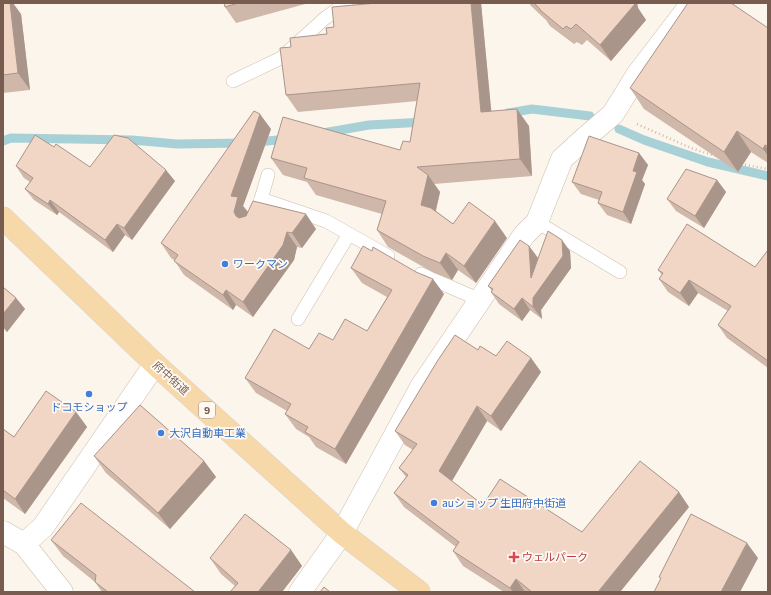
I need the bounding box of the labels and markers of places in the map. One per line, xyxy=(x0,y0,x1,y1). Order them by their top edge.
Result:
place label: ワークマン xyxy=(233,257,288,270)
marker: ワークマン xyxy=(220,259,230,269)
marker: ドコモショップ xyxy=(84,389,94,399)
place label: ドコモショップ xyxy=(51,400,128,413)
place label: 大沢自動車工業 xyxy=(169,426,246,439)
marker: 大沢自動車工業 xyxy=(156,428,166,438)
place label: auショップ 生田府中街道 xyxy=(442,496,566,509)
marker: auショップ 生田府中街道 xyxy=(429,498,439,508)
place label: ウェルパーク xyxy=(522,550,588,563)
marker: ウェルパーク xyxy=(509,552,519,562)

